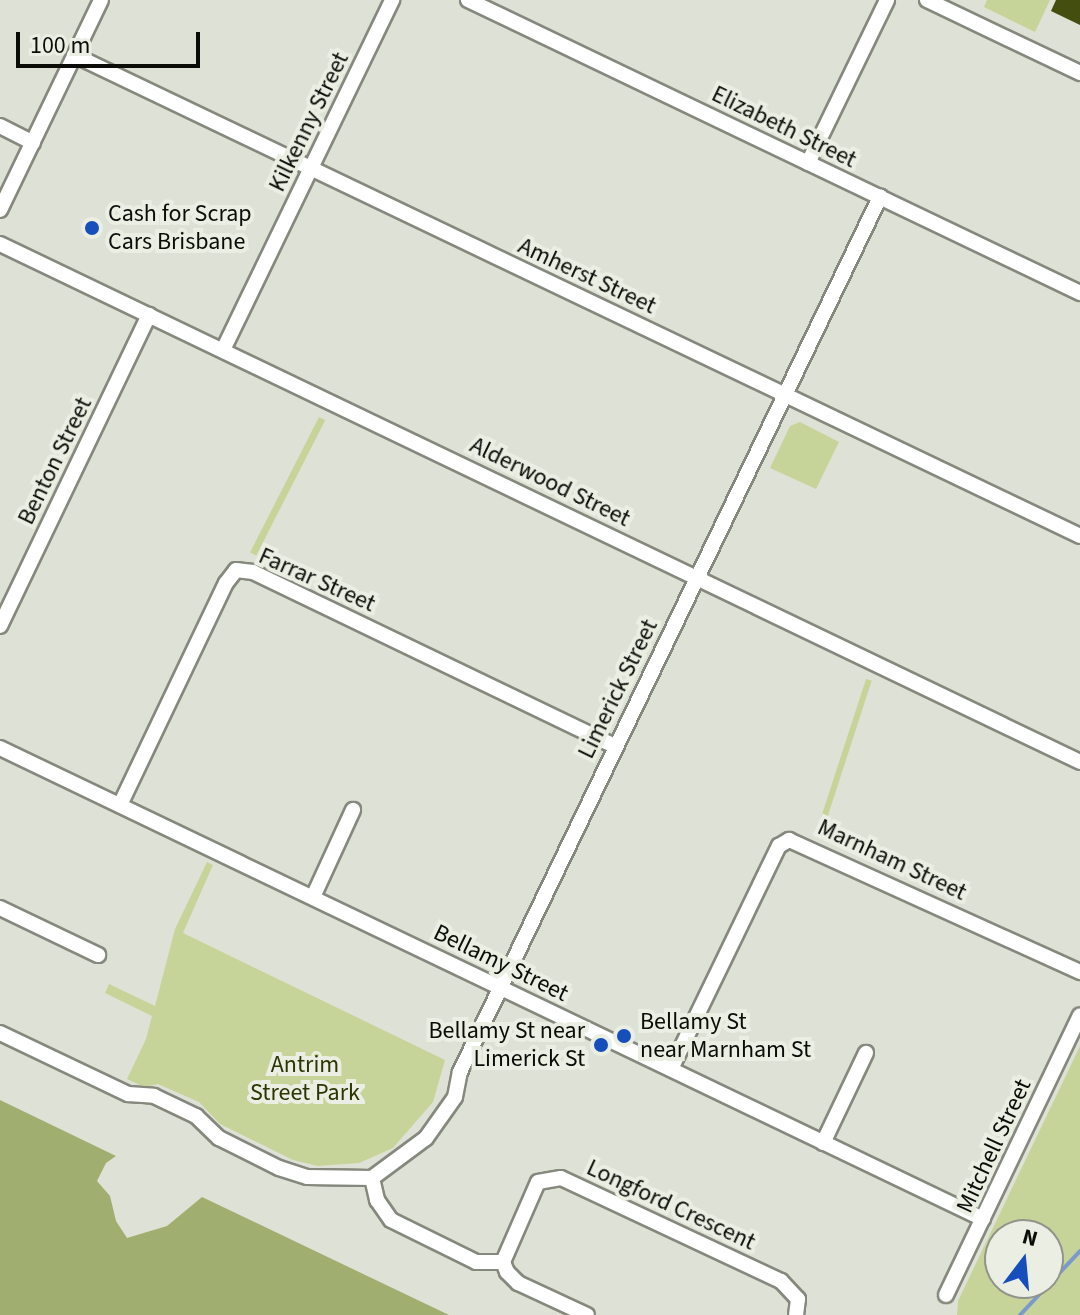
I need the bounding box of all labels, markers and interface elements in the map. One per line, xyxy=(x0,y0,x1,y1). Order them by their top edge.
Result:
scale bar xyxy=(20,16,204,66)
text: 100 m xyxy=(30,28,90,63)
street label: Kilkenny Street xyxy=(263,48,355,196)
street label: Elizabeth Street xyxy=(707,80,861,174)
place label: Cash for Scrap Cars Brisbane xyxy=(108,200,252,256)
marker: Cash for Scrap Cars Brisbane xyxy=(83,219,101,237)
street label: Amherst Street xyxy=(514,232,660,320)
street label: Benton Street xyxy=(12,393,98,529)
street label: Alderwood Street xyxy=(465,431,635,533)
street label: Farrar Street xyxy=(254,542,380,618)
street label: Limerick Street xyxy=(572,615,664,763)
street label: Marnham Street xyxy=(813,813,971,907)
street label: Bellamy Street xyxy=(429,918,573,1008)
place label: Bellamy St near Marnham St xyxy=(640,1008,811,1064)
place label: Bellamy St near Limerick St xyxy=(428,1017,585,1073)
marker: Bellamy St near Marnham St xyxy=(615,1027,633,1045)
marker: Bellamy St near Limerick St xyxy=(592,1036,610,1054)
park label: Antrim Street Park xyxy=(250,1051,360,1107)
street label: Mitchell Street xyxy=(950,1075,1038,1217)
street label: Longford Crescent xyxy=(582,1153,760,1257)
north arrow xyxy=(984,1219,1064,1299)
text: N xyxy=(1019,1220,1042,1255)

